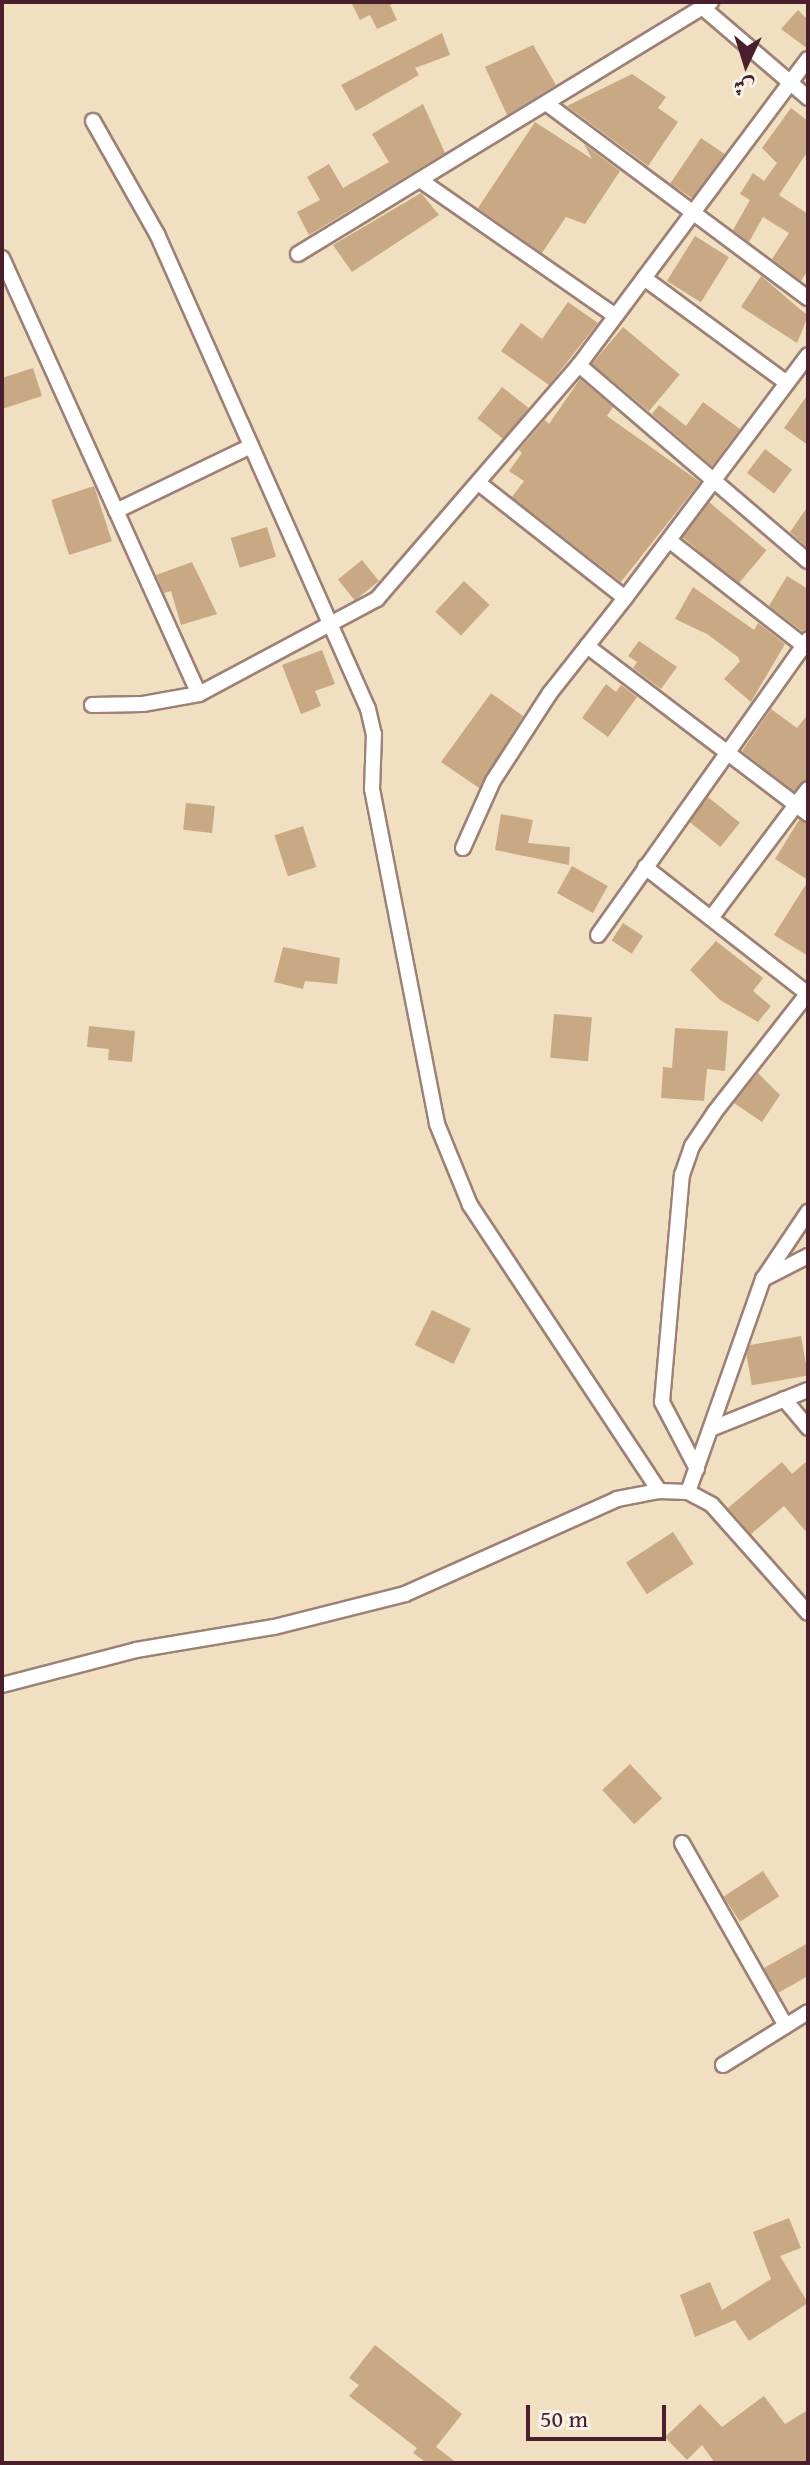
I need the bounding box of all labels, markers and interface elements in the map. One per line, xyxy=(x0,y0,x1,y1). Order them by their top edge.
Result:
north arrow xyxy=(706,24,786,104)
text: ش xyxy=(732,71,756,105)
scale bar xyxy=(530,2389,670,2439)
text: 50 m xyxy=(540,2401,588,2436)

